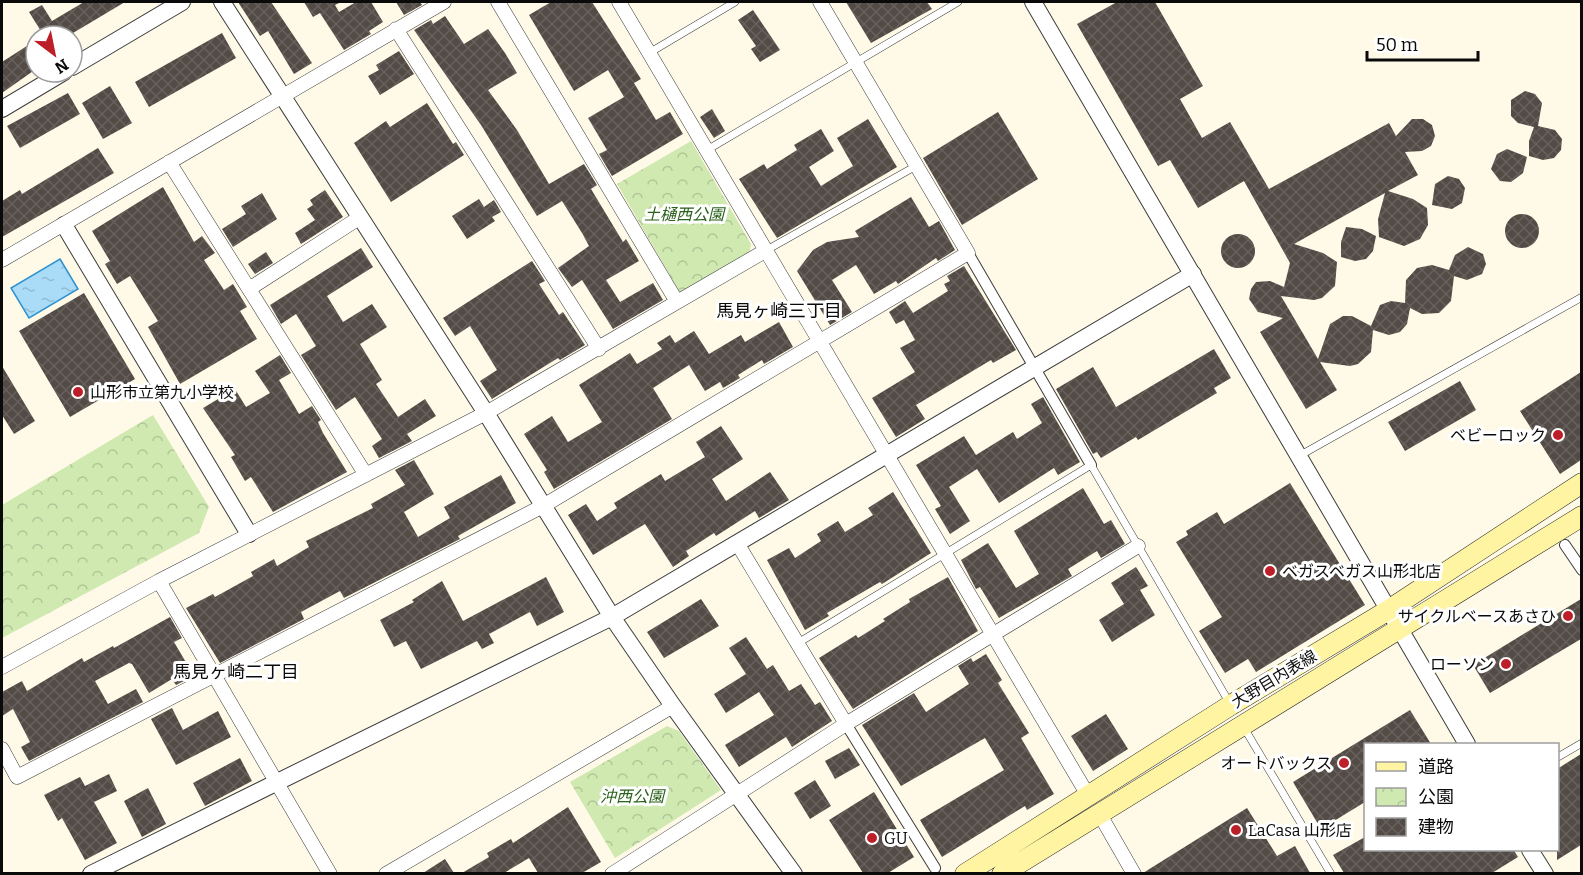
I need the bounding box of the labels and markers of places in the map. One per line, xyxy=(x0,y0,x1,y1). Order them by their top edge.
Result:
place label: 山形市立第九小学校 xyxy=(90,383,234,402)
marker: 山形市立第九小学校 xyxy=(71,385,85,399)
place label: ベビーロック xyxy=(1450,426,1546,445)
marker: ベビーロック xyxy=(1551,428,1565,442)
place label: ベガスベガス山形北店 xyxy=(1282,562,1441,581)
marker: ベガスベガス山形北店 xyxy=(1263,564,1277,578)
place label: サイクルベースあさひ xyxy=(1398,607,1556,626)
marker: サイクルベースあさひ xyxy=(1561,609,1575,623)
place label: ローソン xyxy=(1430,655,1494,674)
marker: ローソン xyxy=(1499,657,1513,671)
place label: オートバックス xyxy=(1220,754,1332,773)
marker: オートバックス xyxy=(1337,756,1351,770)
place label: LaCasa 山形店 xyxy=(1248,821,1352,840)
marker: LaCasa 山形店 xyxy=(1229,823,1243,837)
place label: GU xyxy=(884,829,908,848)
marker: GU xyxy=(865,831,879,845)

